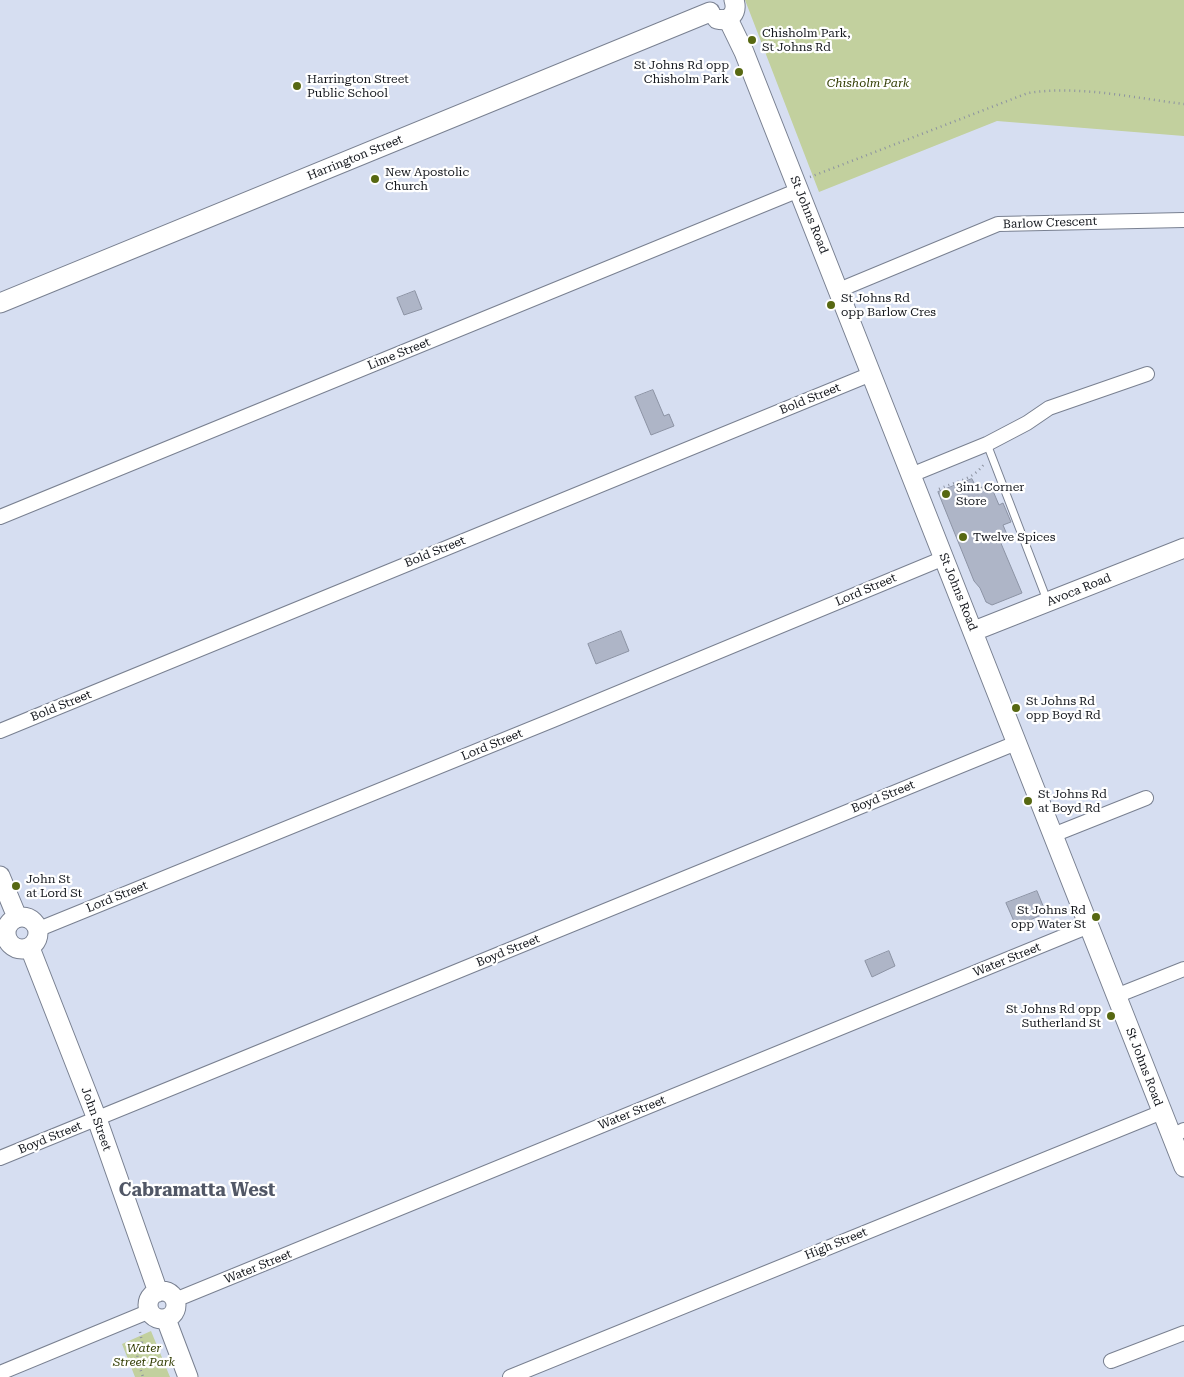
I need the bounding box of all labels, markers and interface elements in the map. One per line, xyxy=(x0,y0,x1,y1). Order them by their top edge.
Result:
place label: Chisholm Park, St Johns Rd xyxy=(762,26,851,54)
marker: Chisholm Park, St Johns Rd xyxy=(746,34,758,46)
place label: St Johns Rd opp Chisholm Park xyxy=(634,58,729,86)
marker: St Johns Rd opp Chisholm Park xyxy=(733,66,745,78)
place label: Harrington Street Public School xyxy=(307,72,409,100)
park label: Chisholm Park xyxy=(827,76,909,90)
marker: Harrington Street Public School xyxy=(291,80,303,92)
street label: Harrington Street xyxy=(305,132,405,184)
place label: New Apostolic Church xyxy=(385,165,469,193)
marker: New Apostolic Church xyxy=(369,173,381,185)
street label: St Johns Road xyxy=(787,174,831,256)
street label: Barlow Crescent xyxy=(1003,214,1097,232)
place label: St Johns Rd opp Barlow Cres xyxy=(841,291,936,319)
marker: St Johns Rd opp Barlow Cres xyxy=(825,299,837,311)
street label: Lime Street xyxy=(366,335,432,373)
street label: Bold Street xyxy=(777,380,843,418)
place label: 3in1 Corner Store xyxy=(956,480,1024,508)
marker: 3in1 Corner Store xyxy=(940,488,952,500)
place label: Twelve Spices xyxy=(973,530,1055,544)
marker: Twelve Spices xyxy=(957,531,969,543)
street label: Bold Street xyxy=(402,533,468,571)
street label: St Johns Road xyxy=(936,551,980,633)
street label: Lord Street xyxy=(833,571,899,609)
street label: Avoca Road xyxy=(1045,571,1113,609)
street label: Bold Street xyxy=(28,687,94,725)
place label: St Johns Rd opp Boyd Rd xyxy=(1026,694,1101,722)
marker: St Johns Rd opp Boyd Rd xyxy=(1010,702,1022,714)
street label: Lord Street xyxy=(459,726,525,764)
street label: Boyd Street xyxy=(849,778,917,816)
place label: St Johns Rd at Boyd Rd xyxy=(1038,787,1107,815)
marker: St Johns Rd at Boyd Rd xyxy=(1022,795,1034,807)
place label: John St at Lord St xyxy=(26,872,82,900)
street label: Lord Street xyxy=(84,878,150,916)
marker: John St at Lord St xyxy=(10,880,22,892)
place label: St Johns Rd opp Water St xyxy=(1011,903,1086,931)
marker: St Johns Rd opp Water St xyxy=(1090,911,1102,923)
street label: Boyd Street xyxy=(474,932,542,970)
street label: Water Street xyxy=(971,940,1043,980)
place label: St Johns Rd opp Sutherland St xyxy=(1006,1002,1101,1030)
marker: St Johns Rd opp Sutherland St xyxy=(1105,1010,1117,1022)
street label: St Johns Road xyxy=(1122,1026,1166,1108)
street label: John Street xyxy=(78,1085,114,1153)
street label: Water Street xyxy=(596,1093,668,1133)
street label: Boyd Street xyxy=(16,1119,84,1157)
district label: Cabramatta West xyxy=(119,1180,275,1202)
street label: High Street xyxy=(803,1225,869,1263)
street label: Water Street xyxy=(222,1247,294,1287)
park label: Water Street Park xyxy=(113,1341,175,1369)

